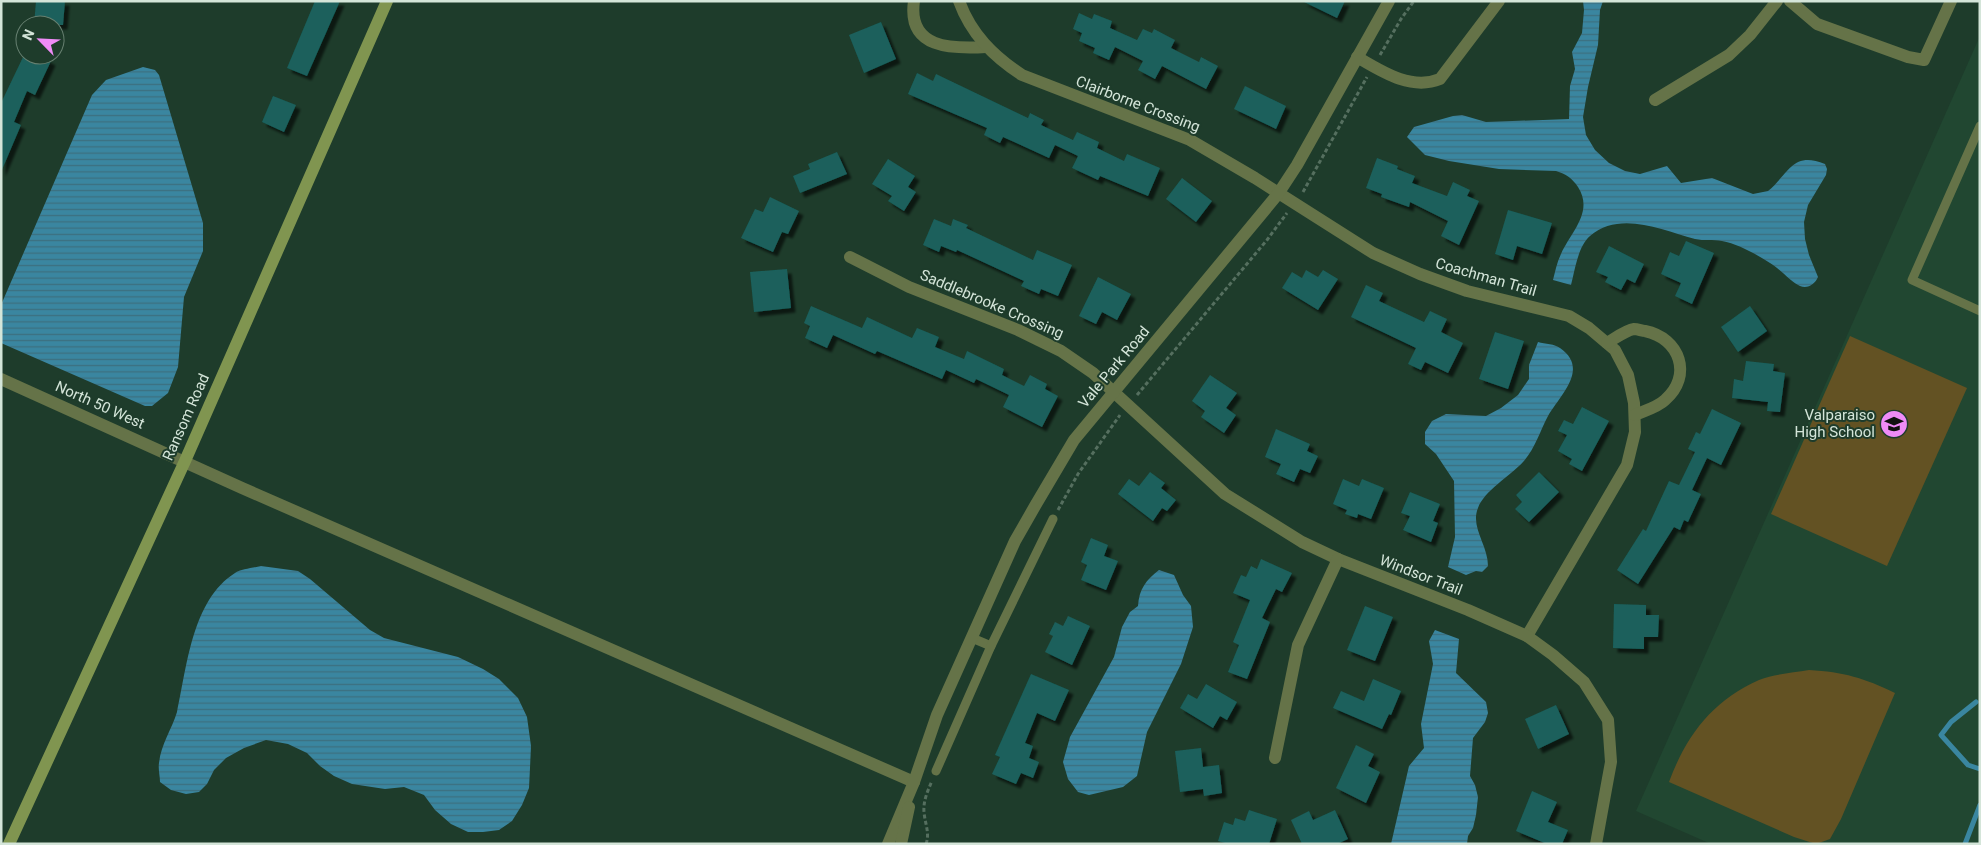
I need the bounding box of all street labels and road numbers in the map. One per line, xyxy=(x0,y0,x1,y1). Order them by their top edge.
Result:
street label: Clairborne Crossing xyxy=(1073,72,1203,136)
street label: Coachman Trail xyxy=(1433,254,1539,300)
street label: Saddlebrooke Crossing xyxy=(917,266,1067,342)
street label: Vale Park Road xyxy=(1075,323,1153,411)
street label: Ransom Road xyxy=(159,371,213,463)
street label: North 50 West xyxy=(53,377,148,433)
street label: Windsor Trail xyxy=(1377,551,1465,599)

